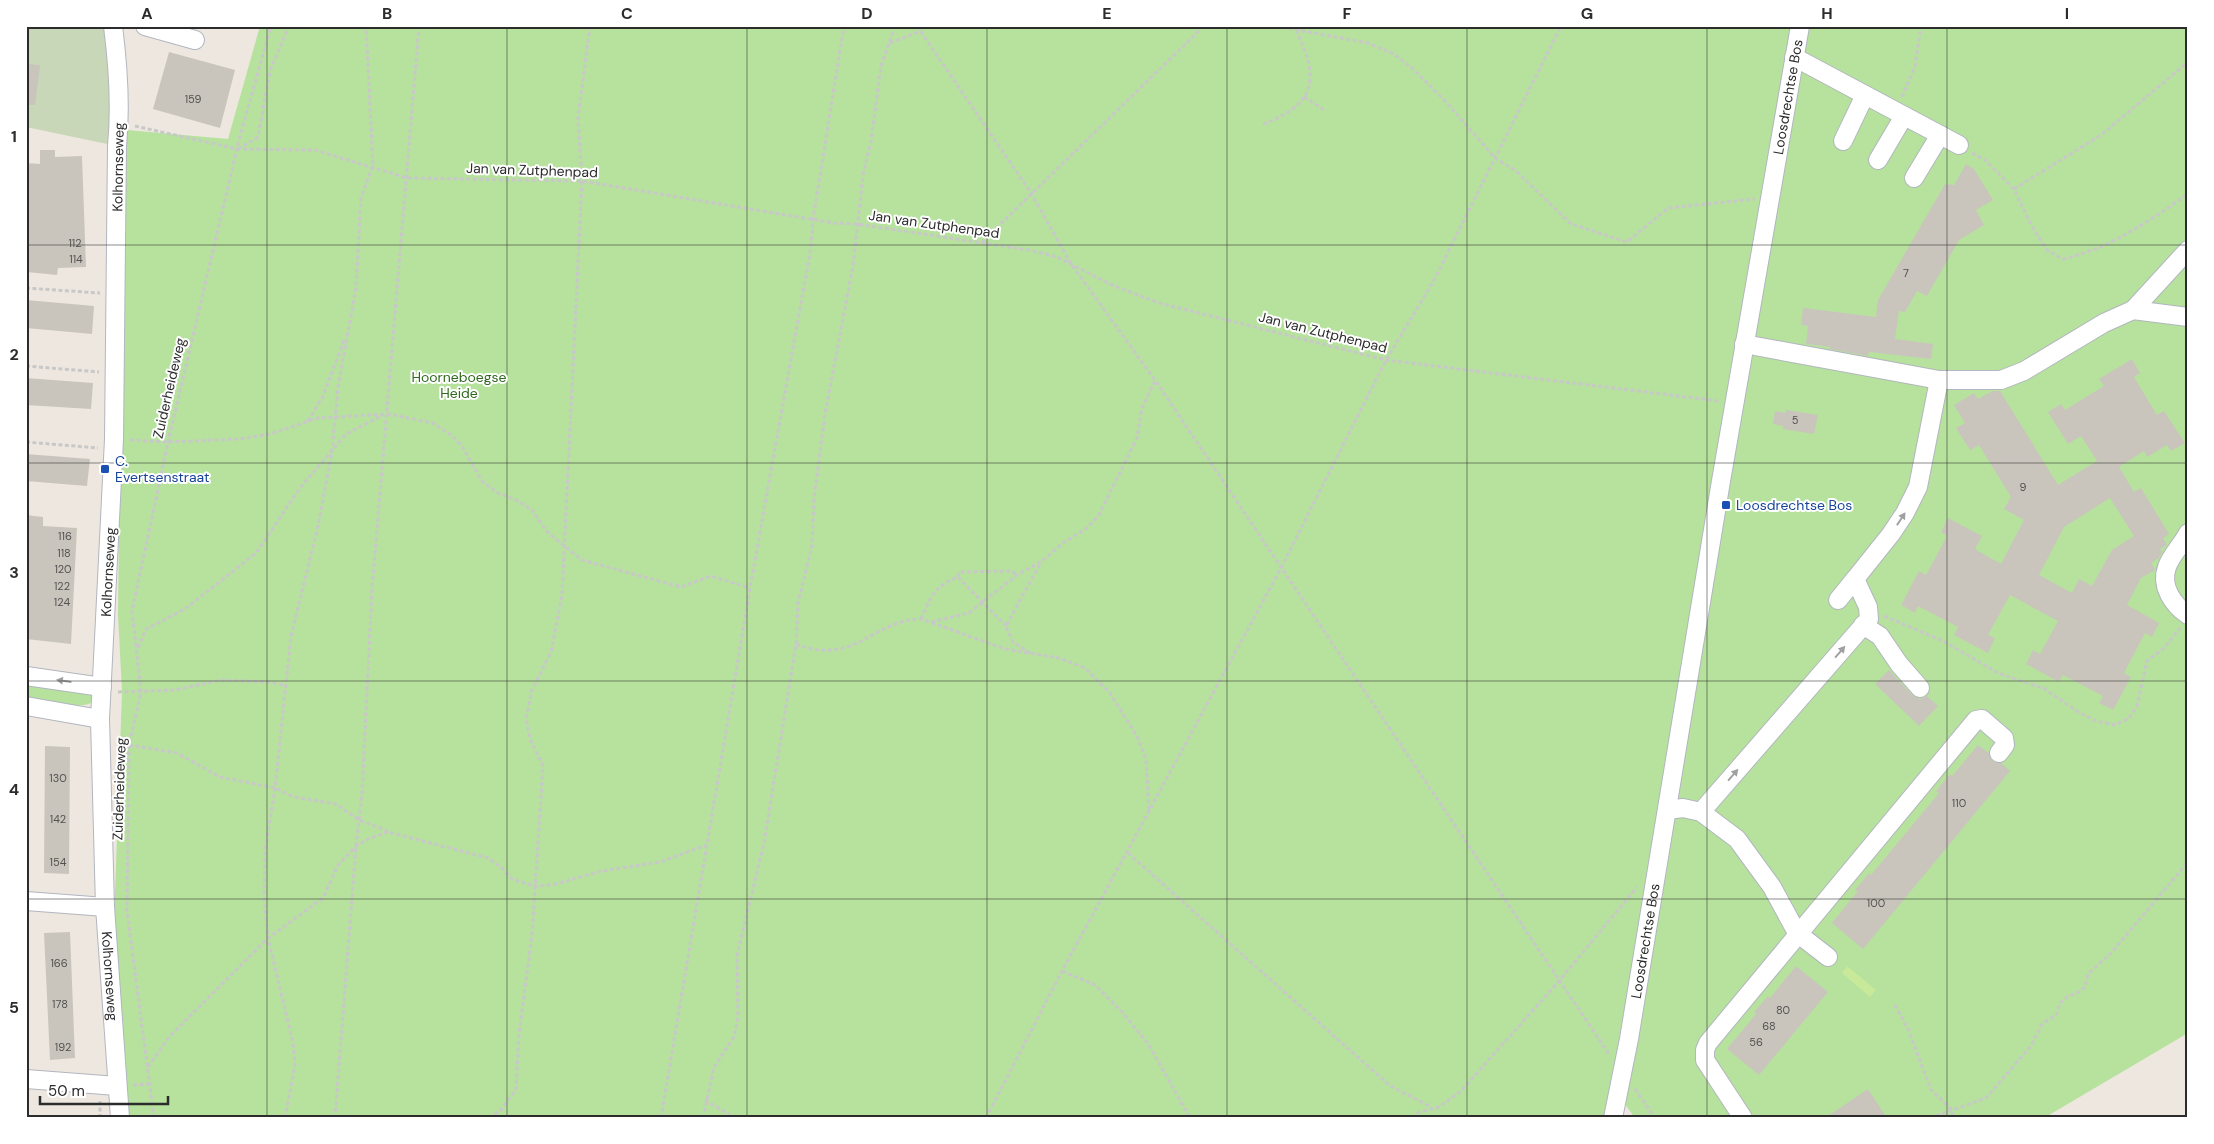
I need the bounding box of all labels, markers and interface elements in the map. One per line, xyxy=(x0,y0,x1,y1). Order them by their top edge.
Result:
text: A xyxy=(141,3,153,24)
text: B xyxy=(382,3,392,24)
text: C xyxy=(621,3,633,24)
text: D xyxy=(861,3,873,24)
text: E xyxy=(1102,3,1112,24)
text: F xyxy=(1343,3,1352,24)
text: G xyxy=(1581,3,1593,24)
text: H xyxy=(1821,3,1833,24)
text: I xyxy=(2065,3,2069,24)
street label: Loosdrechtse Bos xyxy=(1769,38,1807,156)
house number: 159 xyxy=(185,92,201,106)
street label: Kolhornseweg xyxy=(108,122,128,212)
text: 1 xyxy=(11,126,17,147)
street label: Jan van Zutphenpad xyxy=(466,159,598,181)
street label: Jan van Zutphenpad xyxy=(867,206,1001,242)
house number: 112 xyxy=(68,236,82,250)
house number: 114 xyxy=(69,252,83,266)
house number: 7 xyxy=(1903,266,1909,280)
street label: Jan van Zutphenpad xyxy=(1257,307,1389,357)
street label: Zuiderheideweg xyxy=(149,336,189,440)
text: 2 xyxy=(9,344,19,365)
park label: Hoorneboegse Heide xyxy=(411,368,507,402)
house number: 5 xyxy=(1792,413,1799,427)
place label: C. Evertsenstraat xyxy=(115,452,210,486)
marker: C. Evertsenstraat xyxy=(99,463,111,475)
house number: 9 xyxy=(2020,480,2027,494)
place label: Loosdrechtse Bos xyxy=(1736,496,1852,514)
marker: Loosdrechtse Bos xyxy=(1720,499,1732,511)
one-way arrow xyxy=(1896,513,1906,526)
street label: Kolhornseweg xyxy=(97,527,119,617)
house number: 116 xyxy=(58,529,72,543)
house number: 118 xyxy=(57,546,71,560)
text: 3 xyxy=(9,562,19,583)
house number: 120 xyxy=(54,562,72,576)
house number: 122 xyxy=(54,579,70,593)
house number: 124 xyxy=(54,595,70,609)
one-way arrow xyxy=(1834,647,1846,659)
one-way arrow xyxy=(56,677,72,685)
street label: Zuiderheideweg xyxy=(108,737,130,841)
one-way arrow xyxy=(1728,768,1739,781)
house number: 130 xyxy=(49,771,67,785)
text: 4 xyxy=(9,779,19,800)
house number: 110 xyxy=(1952,796,1966,810)
house number: 142 xyxy=(50,812,66,826)
house number: 154 xyxy=(50,855,67,869)
street label: Loosdrechtse Bos xyxy=(1627,882,1664,1000)
house number: 100 xyxy=(1867,896,1885,910)
street label: Kolhornseweg xyxy=(98,931,122,1022)
house number: 166 xyxy=(50,956,68,970)
text: 5 xyxy=(9,997,19,1018)
house number: 178 xyxy=(52,997,68,1011)
house number: 80 xyxy=(1776,1003,1790,1017)
house number: 68 xyxy=(1762,1019,1776,1033)
house number: 56 xyxy=(1749,1035,1763,1049)
house number: 192 xyxy=(55,1040,71,1054)
scale bar xyxy=(40,1074,168,1106)
text: 50 m xyxy=(48,1081,85,1101)

